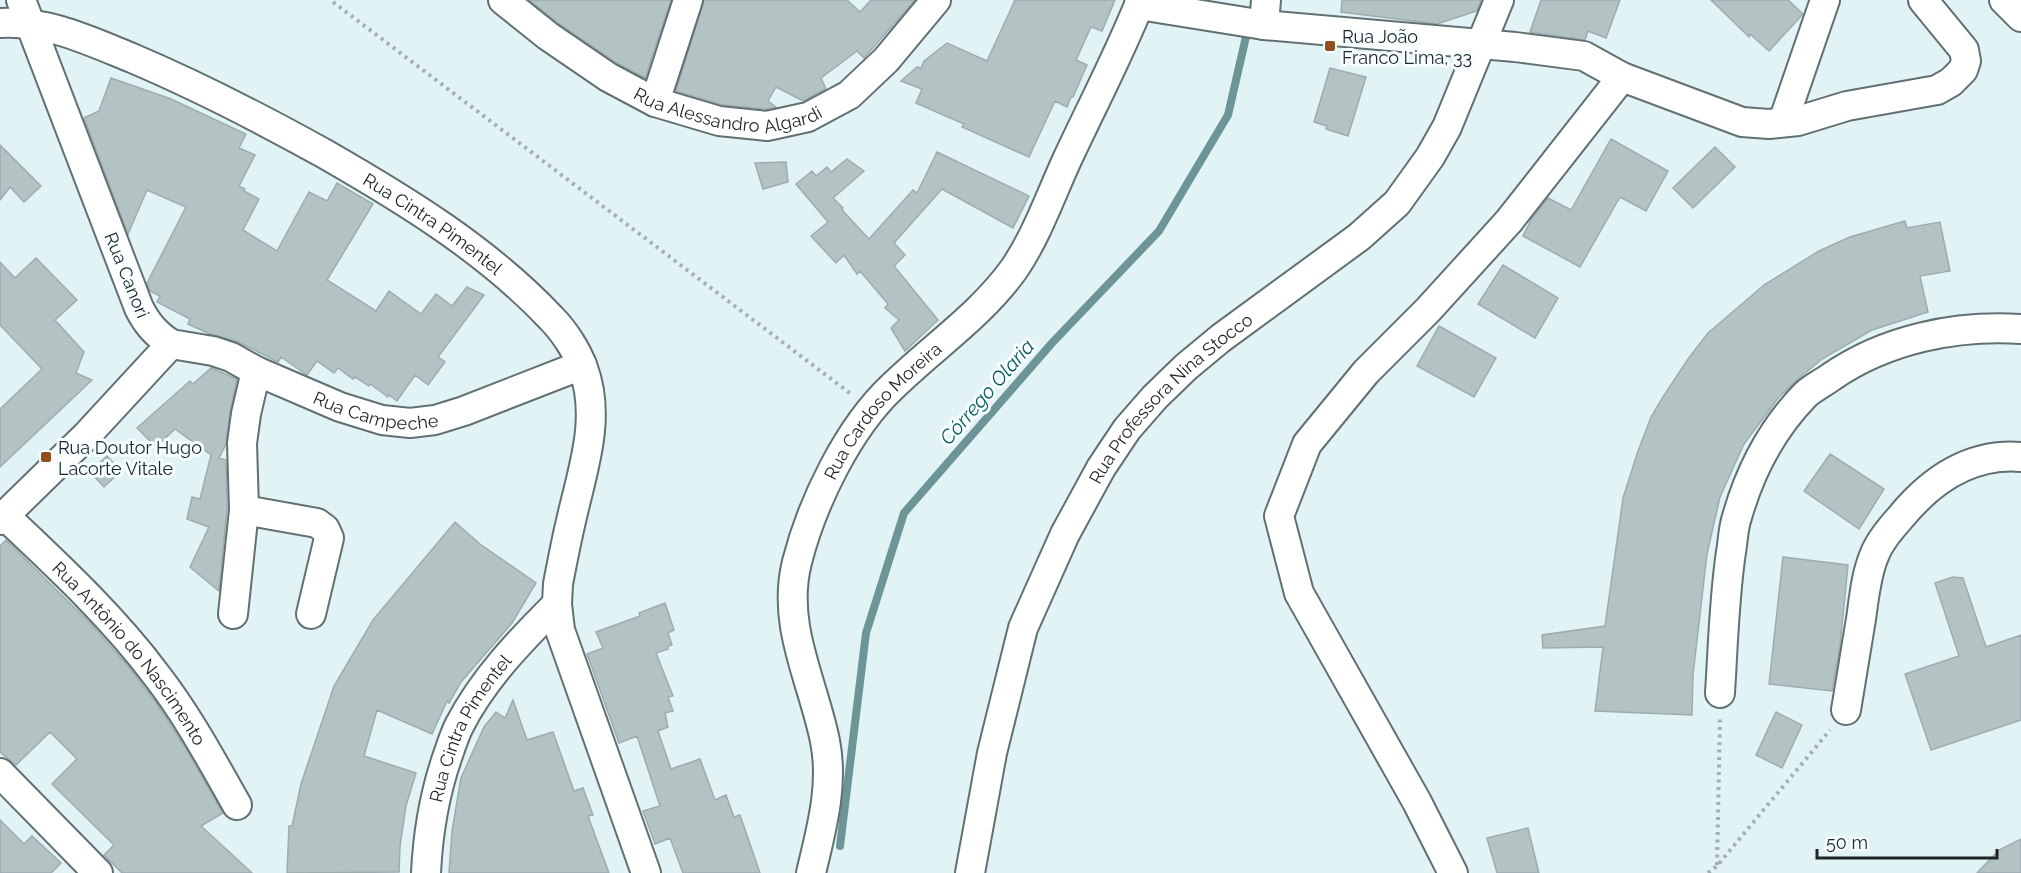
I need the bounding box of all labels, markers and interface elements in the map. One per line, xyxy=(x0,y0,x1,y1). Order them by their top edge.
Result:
place label: Rua João Franco Lima, 33 xyxy=(1342,26,1472,68)
marker: Rua João Franco Lima, 33 xyxy=(1323,39,1337,53)
street label: Rua Alessandro Algardi xyxy=(631,82,825,137)
street label: Rua Cintra Pimentel xyxy=(360,168,507,279)
street label: Rua Canori xyxy=(100,229,154,321)
street label: Rua Professora Nina Stocco xyxy=(1084,308,1257,487)
water label: Córrego Olaria xyxy=(935,334,1039,450)
street label: Rua Cardoso Moreira xyxy=(819,337,945,483)
street label: Rua Campeche xyxy=(310,386,440,434)
place label: Rua Doutor Hugo Lacorte Vitale xyxy=(58,437,202,479)
marker: Rua Doutor Hugo Lacorte Vitale xyxy=(39,450,53,464)
street label: Rua Antônio do Nascimento xyxy=(48,557,211,749)
street label: Rua Cintra Pimentel xyxy=(425,650,515,804)
scale bar xyxy=(1817,822,1997,860)
text: 50 m xyxy=(1826,832,1868,853)

